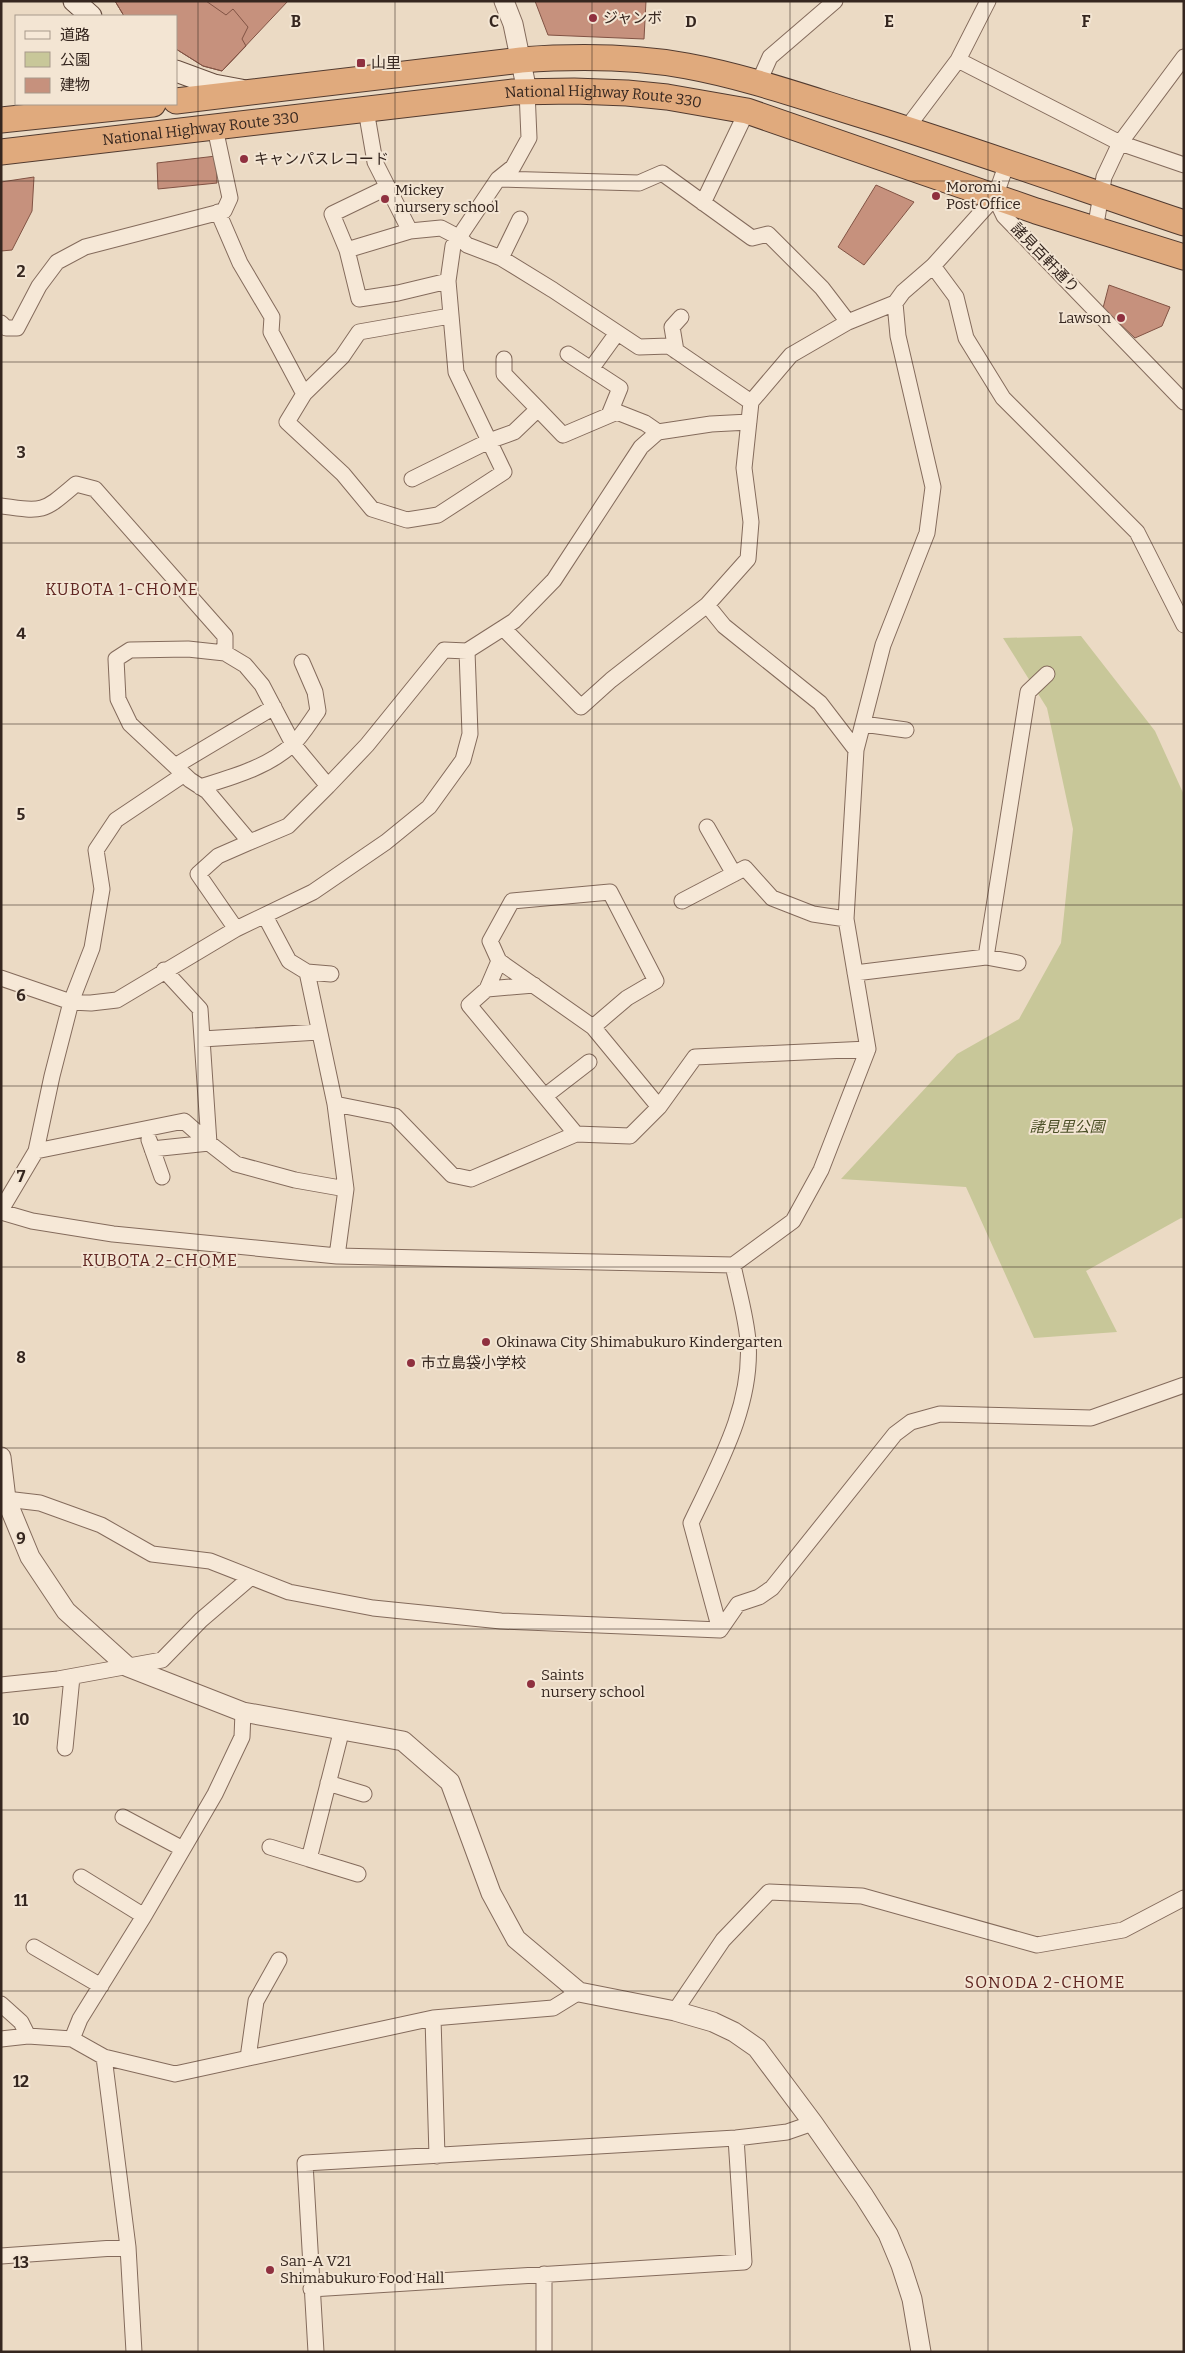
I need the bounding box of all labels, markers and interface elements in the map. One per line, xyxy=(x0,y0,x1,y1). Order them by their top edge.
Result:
place label: ジャンボ xyxy=(603,9,662,27)
text: B xyxy=(291,12,301,31)
text: C xyxy=(489,12,499,31)
marker: ジャンボ xyxy=(587,12,599,24)
text: D xyxy=(685,12,697,31)
text: E xyxy=(884,12,894,31)
text: F xyxy=(1082,12,1091,31)
legend xyxy=(15,15,178,105)
text: 道路 xyxy=(60,26,90,44)
text: 公園 xyxy=(60,51,90,69)
place label: 山里 xyxy=(371,54,401,72)
marker: 山里 xyxy=(355,57,367,69)
text: 建物 xyxy=(60,76,90,94)
street label: National Highway Route 330 xyxy=(504,82,703,112)
street label: National Highway Route 330 xyxy=(101,108,300,149)
place label: キャンパスレコード xyxy=(254,150,389,168)
marker: キャンパスレコード xyxy=(238,153,250,165)
place label: Moromi Post Office xyxy=(946,178,1021,213)
place label: Mickey nursery school xyxy=(395,181,499,216)
marker: Moromi Post Office xyxy=(930,190,942,202)
marker: Mickey nursery school xyxy=(379,193,391,205)
street label: 諸見百軒通り xyxy=(1007,219,1083,297)
text: 2 xyxy=(16,262,26,281)
place label: Lawson xyxy=(1058,309,1111,327)
marker: Lawson xyxy=(1115,312,1127,324)
text: 3 xyxy=(16,443,26,462)
district label: KUBOTA 1-CHOME xyxy=(45,580,199,599)
text: 4 xyxy=(16,624,26,643)
text: 5 xyxy=(17,805,26,824)
text: 6 xyxy=(16,986,26,1005)
park label: 諸見里公園 xyxy=(1029,1118,1106,1136)
text: 7 xyxy=(17,1167,26,1186)
district label: KUBOTA 2-CHOME xyxy=(82,1251,238,1270)
place label: Okinawa City Shimabukuro Kindergarten xyxy=(496,1333,783,1351)
marker: Okinawa City Shimabukuro Kindergarten xyxy=(480,1336,492,1348)
text: 8 xyxy=(16,1348,26,1367)
place label: 市立島袋小学校 xyxy=(421,1354,526,1372)
marker: 市立島袋小学校 xyxy=(405,1357,417,1369)
text: 9 xyxy=(16,1529,26,1548)
place label: Saints nursery school xyxy=(541,1666,645,1701)
marker: Saints nursery school xyxy=(525,1678,537,1690)
text: 10 xyxy=(12,1710,30,1729)
text: 11 xyxy=(14,1891,28,1910)
district label: SONODA 2-CHOME xyxy=(965,1973,1125,1992)
text: 12 xyxy=(13,2072,29,2091)
place label: San-A V21 Shimabukuro Food Hall xyxy=(280,2252,444,2287)
text: 13 xyxy=(13,2253,29,2272)
marker: San-A V21 Shimabukuro Food Hall xyxy=(264,2264,276,2276)

